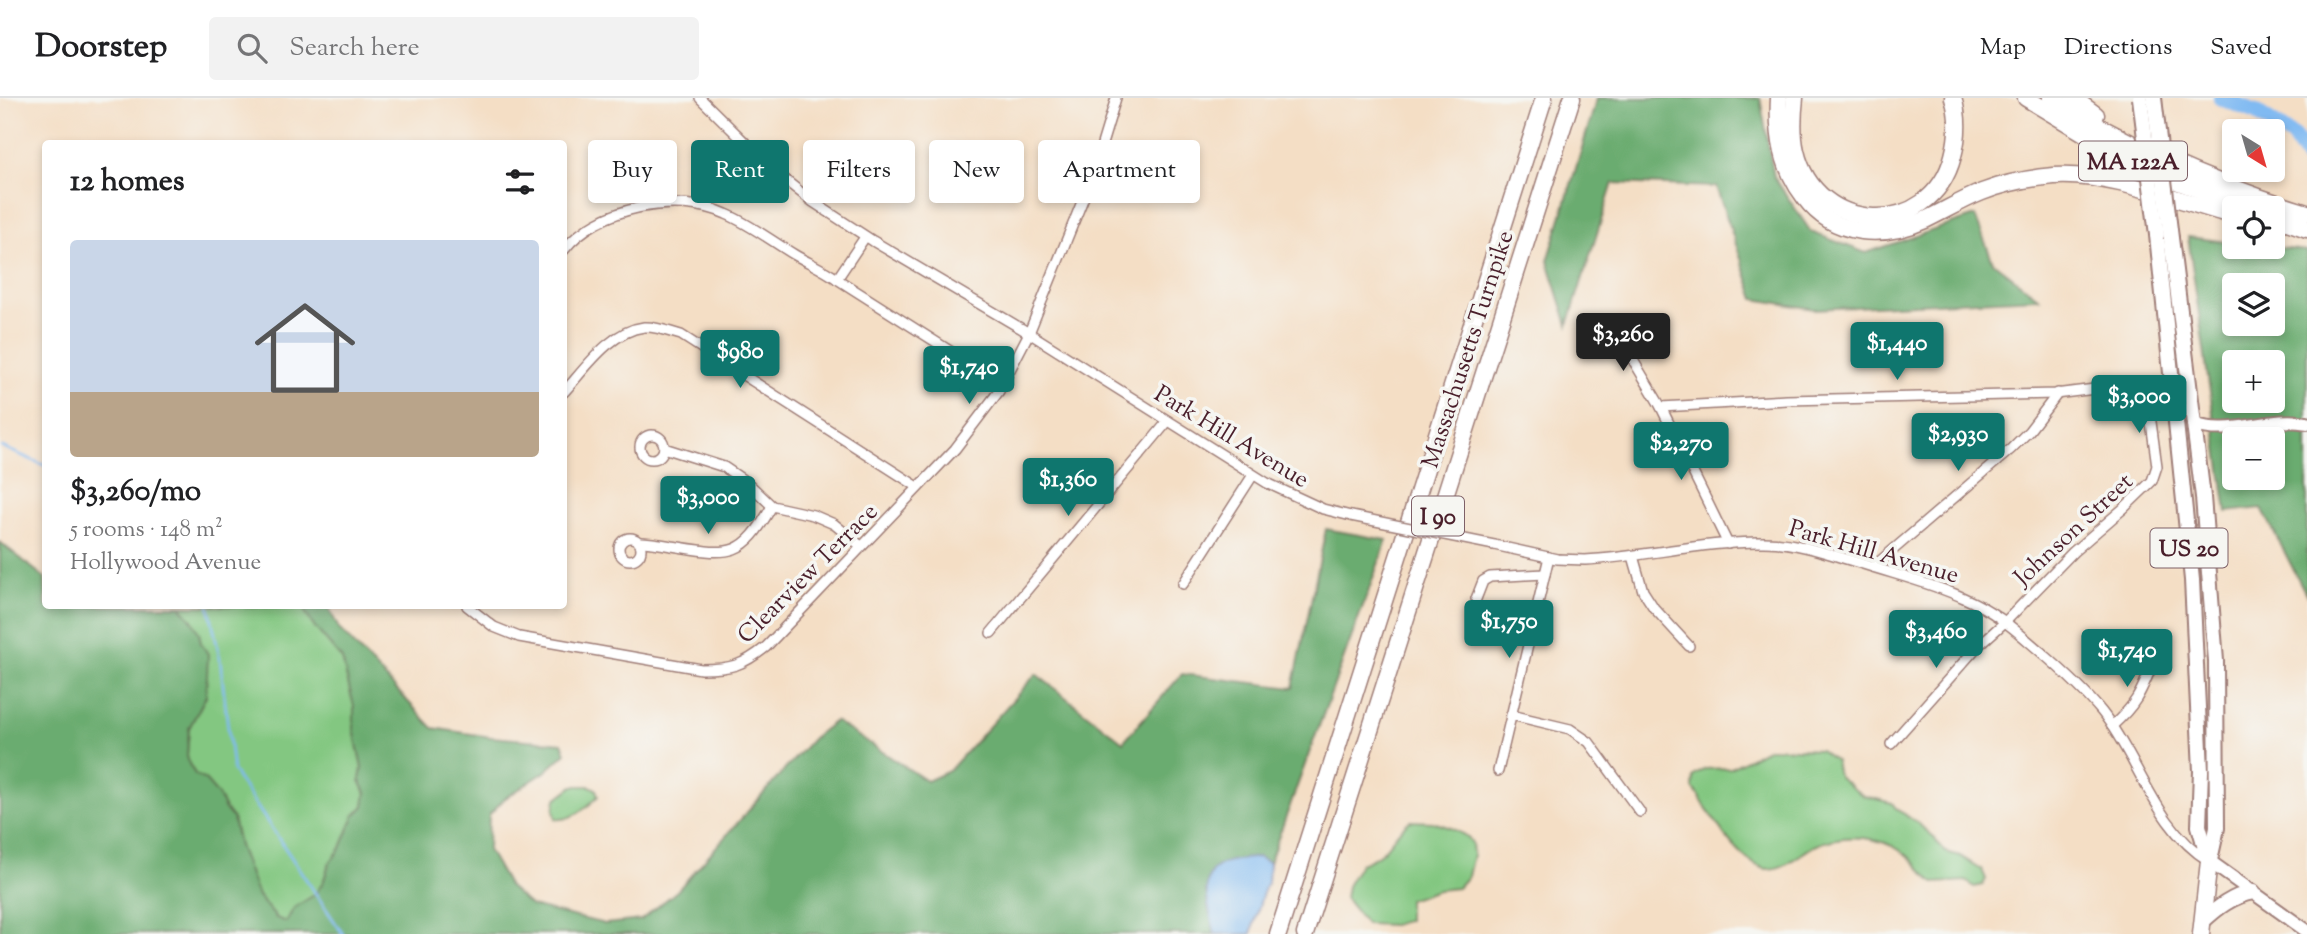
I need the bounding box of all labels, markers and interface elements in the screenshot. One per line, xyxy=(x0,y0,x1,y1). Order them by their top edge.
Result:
search box xyxy=(209,17,699,80)
text: Doorstep xyxy=(35,24,167,72)
icon: search xyxy=(233,29,271,67)
text: Search here xyxy=(289,30,420,67)
text: Map xyxy=(1980,31,2026,65)
text: Directions xyxy=(2064,31,2172,65)
text: Saved xyxy=(2210,31,2272,65)
north arrow xyxy=(2222,119,2286,182)
map controls xyxy=(2222,119,2285,490)
chip: Buy xyxy=(588,140,677,203)
chip: Rent xyxy=(691,140,789,203)
chip: Filters xyxy=(803,140,915,203)
chip: New xyxy=(929,140,1024,203)
chip: Apartment xyxy=(1038,140,1200,203)
road number: MA 122A xyxy=(2079,142,2187,180)
text: 12 homes xyxy=(70,161,185,204)
icon: filters xyxy=(501,163,539,201)
button: locate xyxy=(2222,196,2285,259)
street label: Massachusetts Turnpike xyxy=(1414,226,1523,473)
button: layers xyxy=(2222,273,2285,336)
icon: home xyxy=(242,285,368,411)
pin: $3,260 xyxy=(1566,314,1680,373)
text: $3,260 xyxy=(1592,319,1654,352)
pin: $1,440 xyxy=(1840,322,1954,382)
text: $1,440 xyxy=(1867,328,1927,361)
pin: $980 xyxy=(699,330,781,390)
text: $980 xyxy=(716,336,764,369)
pin: $1,740 xyxy=(912,346,1026,406)
button: + xyxy=(2222,350,2285,413)
text: $1,740 xyxy=(939,352,999,385)
pin: $3,000 xyxy=(2082,376,2196,435)
street label: Park Hill Avenue xyxy=(1147,378,1315,497)
text: $3,000 xyxy=(2107,381,2171,414)
pin: $2,930 xyxy=(1901,414,2015,473)
text: $2,930 xyxy=(1928,419,1988,452)
pin: $2,270 xyxy=(1624,422,1738,482)
button: − xyxy=(2222,427,2285,490)
text: $2,270 xyxy=(1650,428,1712,461)
pin: $1,360 xyxy=(1011,458,1125,518)
text: $1,360 xyxy=(1039,464,1097,497)
street label: Johnson Street xyxy=(2006,466,2142,596)
text: $3,260/mo xyxy=(70,471,201,514)
pin: $3,000 xyxy=(651,476,765,536)
text: $3,000 xyxy=(676,482,740,515)
street label: Clearview Terrace xyxy=(730,496,886,652)
road number: I 90 xyxy=(1412,496,1464,536)
street label: Park Hill Avenue xyxy=(1784,512,1962,593)
text: 5 rooms · 148 m² xyxy=(70,514,223,547)
road number: US 20 xyxy=(2150,529,2228,568)
text: Hollywood Avenue xyxy=(70,547,261,580)
pin: $1,750 xyxy=(1452,601,1566,660)
text: $1,750 xyxy=(1480,606,1538,639)
pin: $3,460 xyxy=(1879,610,1993,670)
text: $3,460 xyxy=(1905,616,1967,649)
pin: $1,740 xyxy=(2070,630,2184,689)
text: $1,740 xyxy=(2097,635,2157,668)

